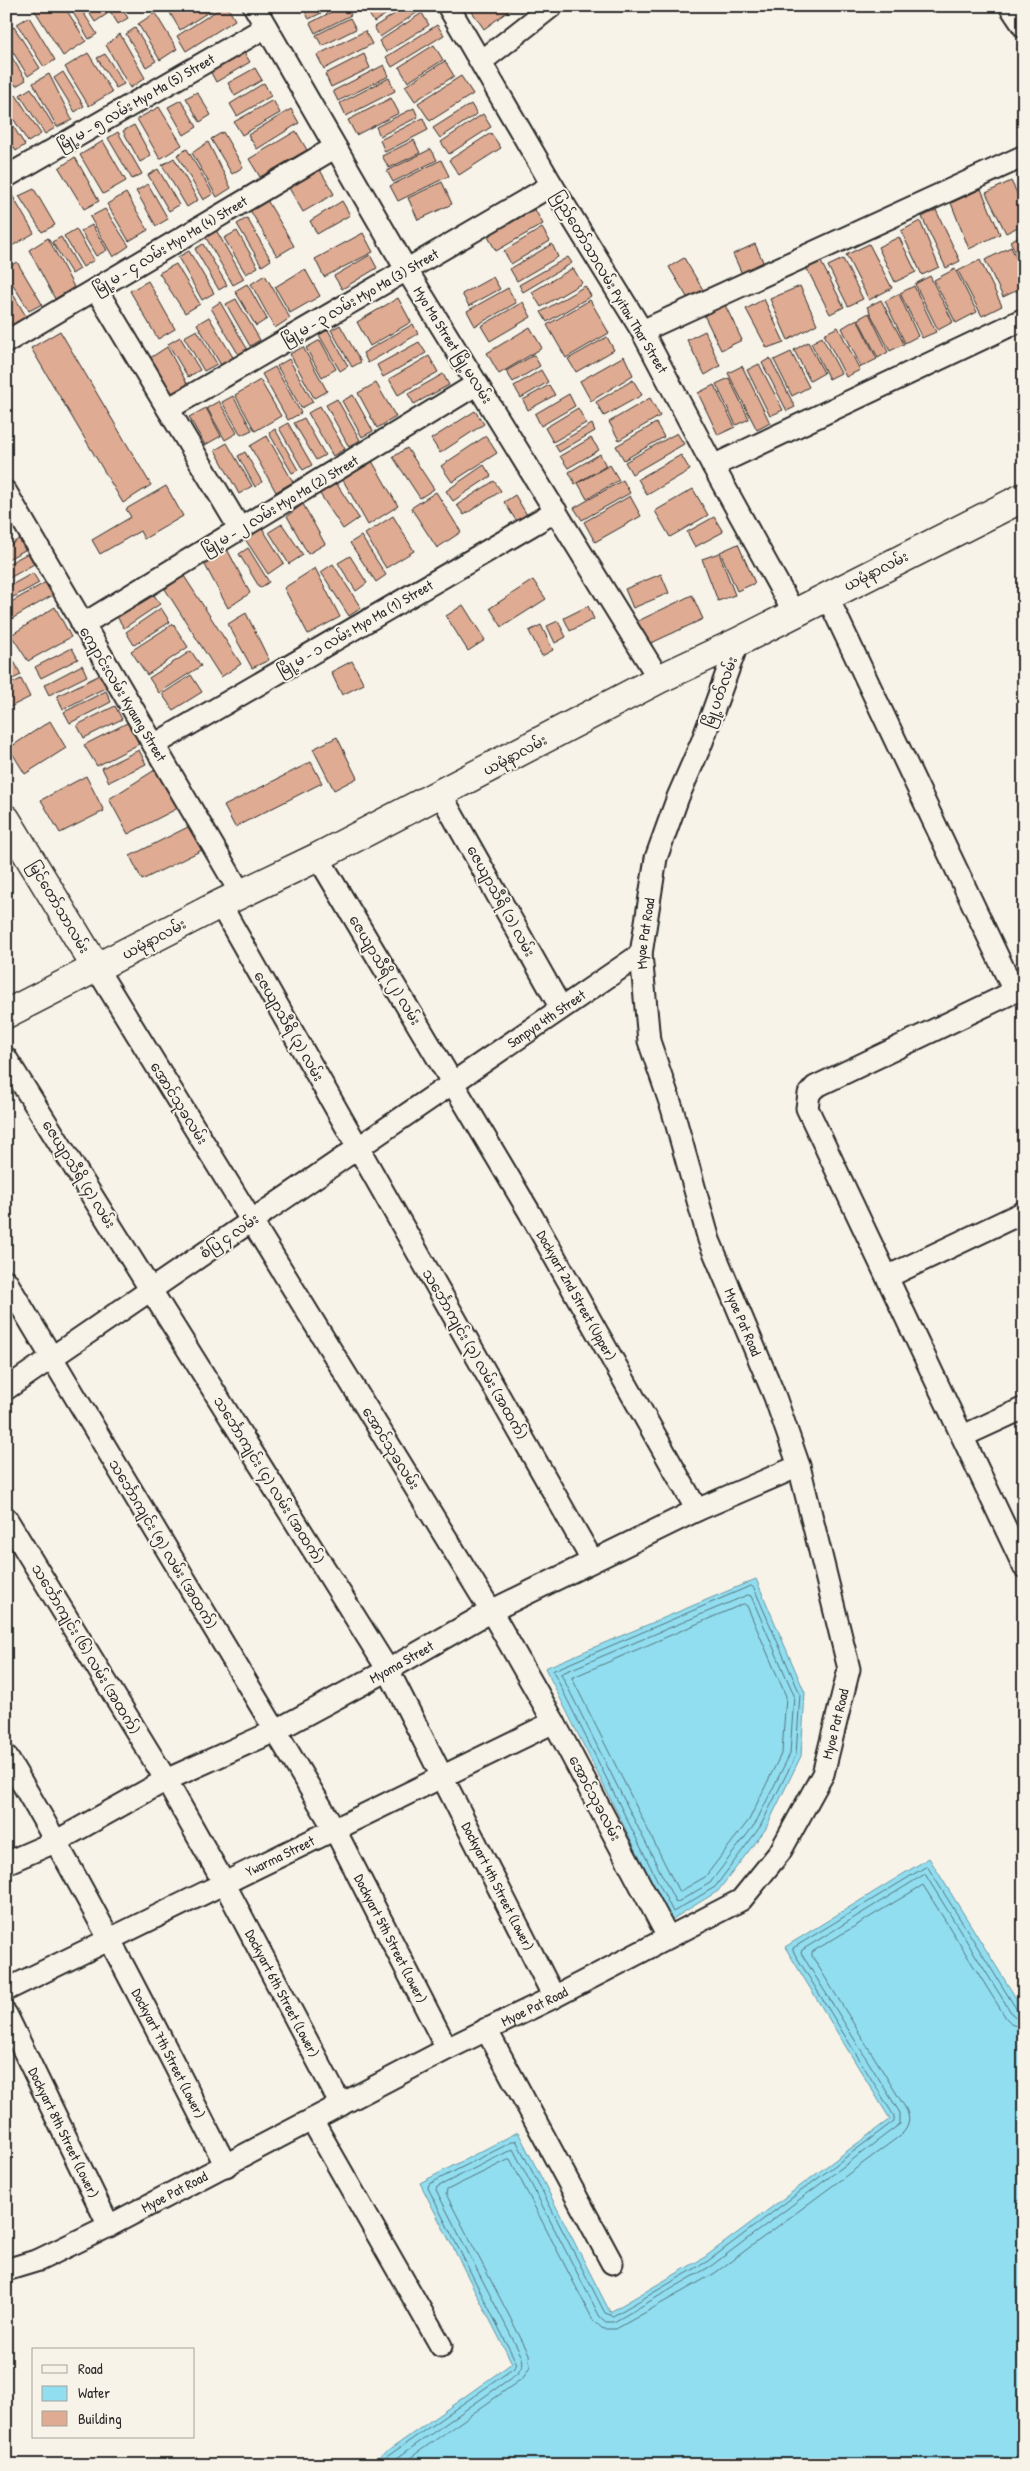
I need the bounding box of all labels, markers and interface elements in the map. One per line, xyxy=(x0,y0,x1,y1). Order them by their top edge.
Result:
street label: မြို့မ - ၅ လမ်း Myo Ma (5) Street xyxy=(54,49,219,157)
street label: ပြည်တော်သာလမ်း Pyitaw Thar Street xyxy=(546,187,673,378)
street label: မြို့မ - ၄ လမ်း Myo Ma (4) Street xyxy=(89,191,252,301)
street label: မြို့မ - ၃ လမ်း Myo Ma (3) Street xyxy=(278,244,443,352)
street label: Myo Ma Street မြို့မလမ်း xyxy=(407,283,497,408)
street label: မြို့မ - ၂ လမ်း Myo Ma (2) Street xyxy=(198,450,363,561)
street label: ယမုံနာလမ်း xyxy=(840,546,912,598)
street label: မြို့မ - ၁ လမ်း Myo Ma (1) Street xyxy=(273,575,438,683)
street label: ကျောင်းလမ်း Kyaung Street xyxy=(73,623,171,766)
street label: မြို့ပတ်လမ်း xyxy=(698,654,744,731)
street label: ယမုံနာလမ်း xyxy=(480,730,551,782)
street label: ဇေယျာသီရိ (၁) လမ်း xyxy=(460,842,540,961)
street label: မြင်တော်သာလမ်း xyxy=(22,857,95,958)
street label: Myoe Pat Road xyxy=(631,896,659,970)
street label: ဇေယျာသီရိ (၂) လမ်း xyxy=(342,911,426,1030)
street label: ယမုံနာလမ်း xyxy=(119,914,190,966)
street label: ဇေယျာသီရိ (၃) လမ်း xyxy=(248,967,329,1086)
street label: Sanpya 4th Street xyxy=(503,985,589,1052)
street label: အောင်သုခလမ်း xyxy=(144,1058,212,1149)
street label: ဇေယျာသီရိ (၄) လမ်း xyxy=(36,1116,120,1233)
street label: စံပြ ၄ လမ်း xyxy=(196,1209,264,1265)
street label: Dockyart 2nd Street (Upper) xyxy=(533,1227,621,1364)
street label: သင်္ဘောကျင်း (၃) လမ်း (အထက်) xyxy=(416,1265,532,1444)
street label: Myoe Pat Road xyxy=(720,1285,766,1359)
street label: သင်္ဘောကျင်း (၄) လမ်း (အထက်) xyxy=(207,1392,329,1569)
street label: အောင်သုခလမ်း xyxy=(356,1403,424,1494)
street label: သင်္ဘောကျင်း (၅) လမ်း (အထက်) xyxy=(103,1455,222,1634)
street label: သင်္ဘောကျင်း (၆) လမ်း (အထက်) xyxy=(25,1560,145,1739)
street label: Myoma Street xyxy=(366,1636,437,1687)
street label: Myoe Pat Road xyxy=(817,1686,853,1761)
street label: အောင်သုခလမ်း xyxy=(562,1752,626,1845)
street label: Dockyart 4th Street (Lower) xyxy=(458,1819,539,1954)
street label: Ywarma Street xyxy=(242,1831,318,1880)
street label: Dockyart 5th Street (Lower) xyxy=(350,1871,432,2006)
street label: Dockyart 6th Street (Lower) xyxy=(241,1926,324,2060)
street label: Myoe Pat Road xyxy=(498,1981,571,2030)
street label: Dockyart 7th Street (Lower) xyxy=(128,1985,210,2121)
street label: Dockyart 8th Street (Lower) xyxy=(24,2064,104,2201)
street label: Myoe Pat Road xyxy=(138,2166,211,2216)
legend xyxy=(32,2348,195,2438)
text: Road xyxy=(78,2358,103,2379)
text: Water xyxy=(78,2382,110,2403)
text: Building xyxy=(78,2408,122,2429)

